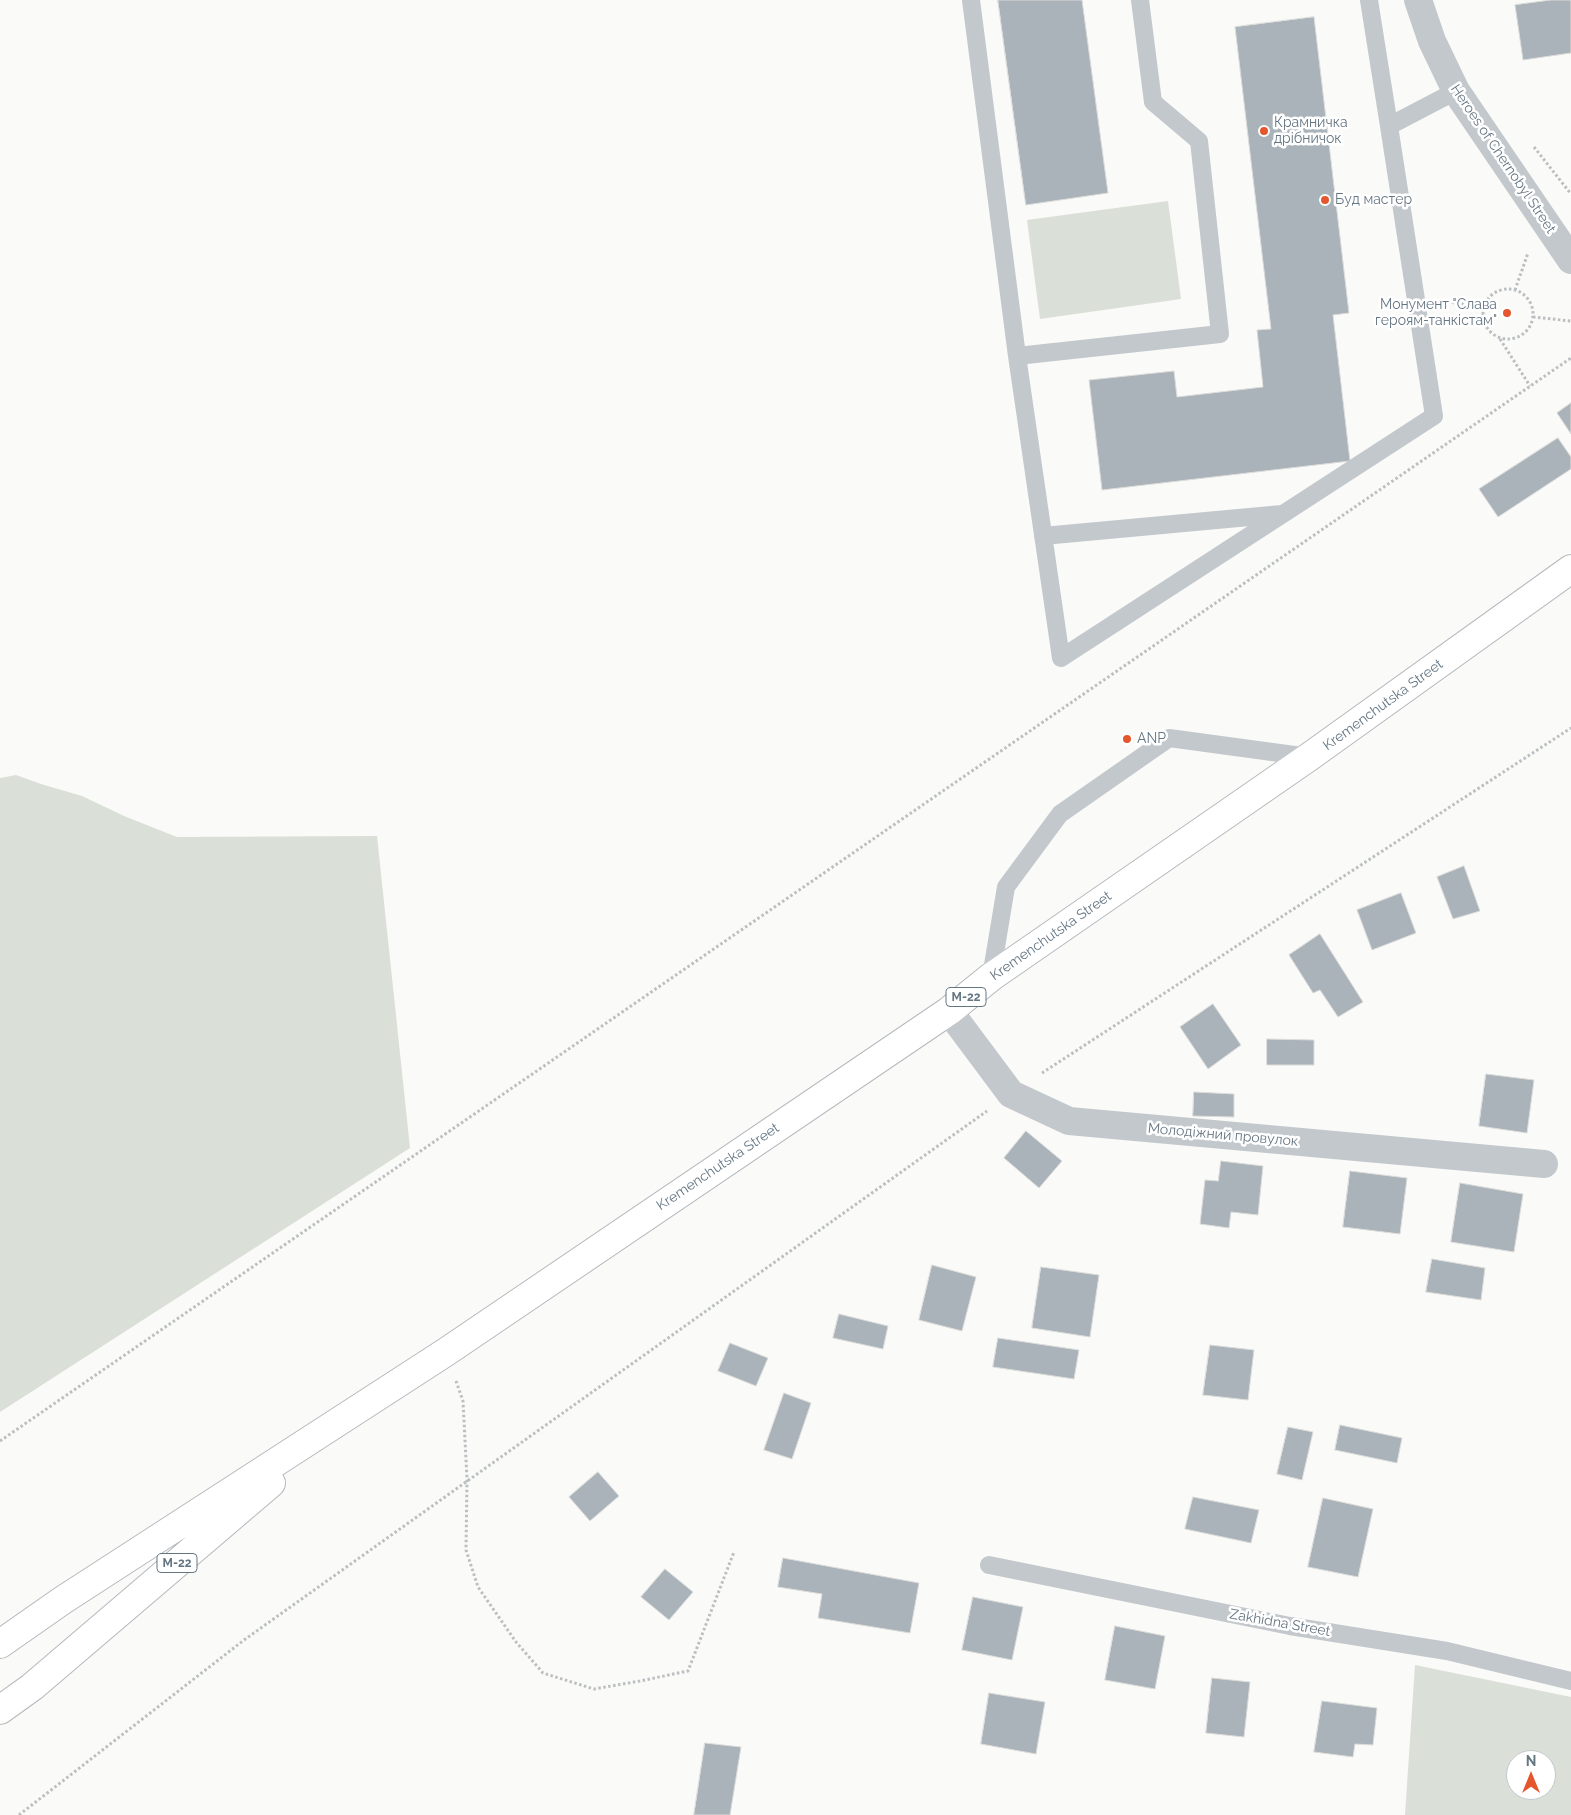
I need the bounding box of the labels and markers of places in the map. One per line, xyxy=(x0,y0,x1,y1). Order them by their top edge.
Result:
place label: Крамничка дрібничок xyxy=(1274,115,1348,148)
marker: Крамничка дрібничок xyxy=(1258,125,1270,137)
place label: Буд мастер xyxy=(1335,192,1412,208)
marker: Буд мастер xyxy=(1319,194,1331,206)
place label: Монумент "Слава героям-танкістам" xyxy=(1375,297,1497,330)
marker: Монумент "Слава героям-танкістам" xyxy=(1501,307,1513,319)
place label: ANP xyxy=(1137,731,1166,747)
marker: ANP xyxy=(1121,733,1133,745)

